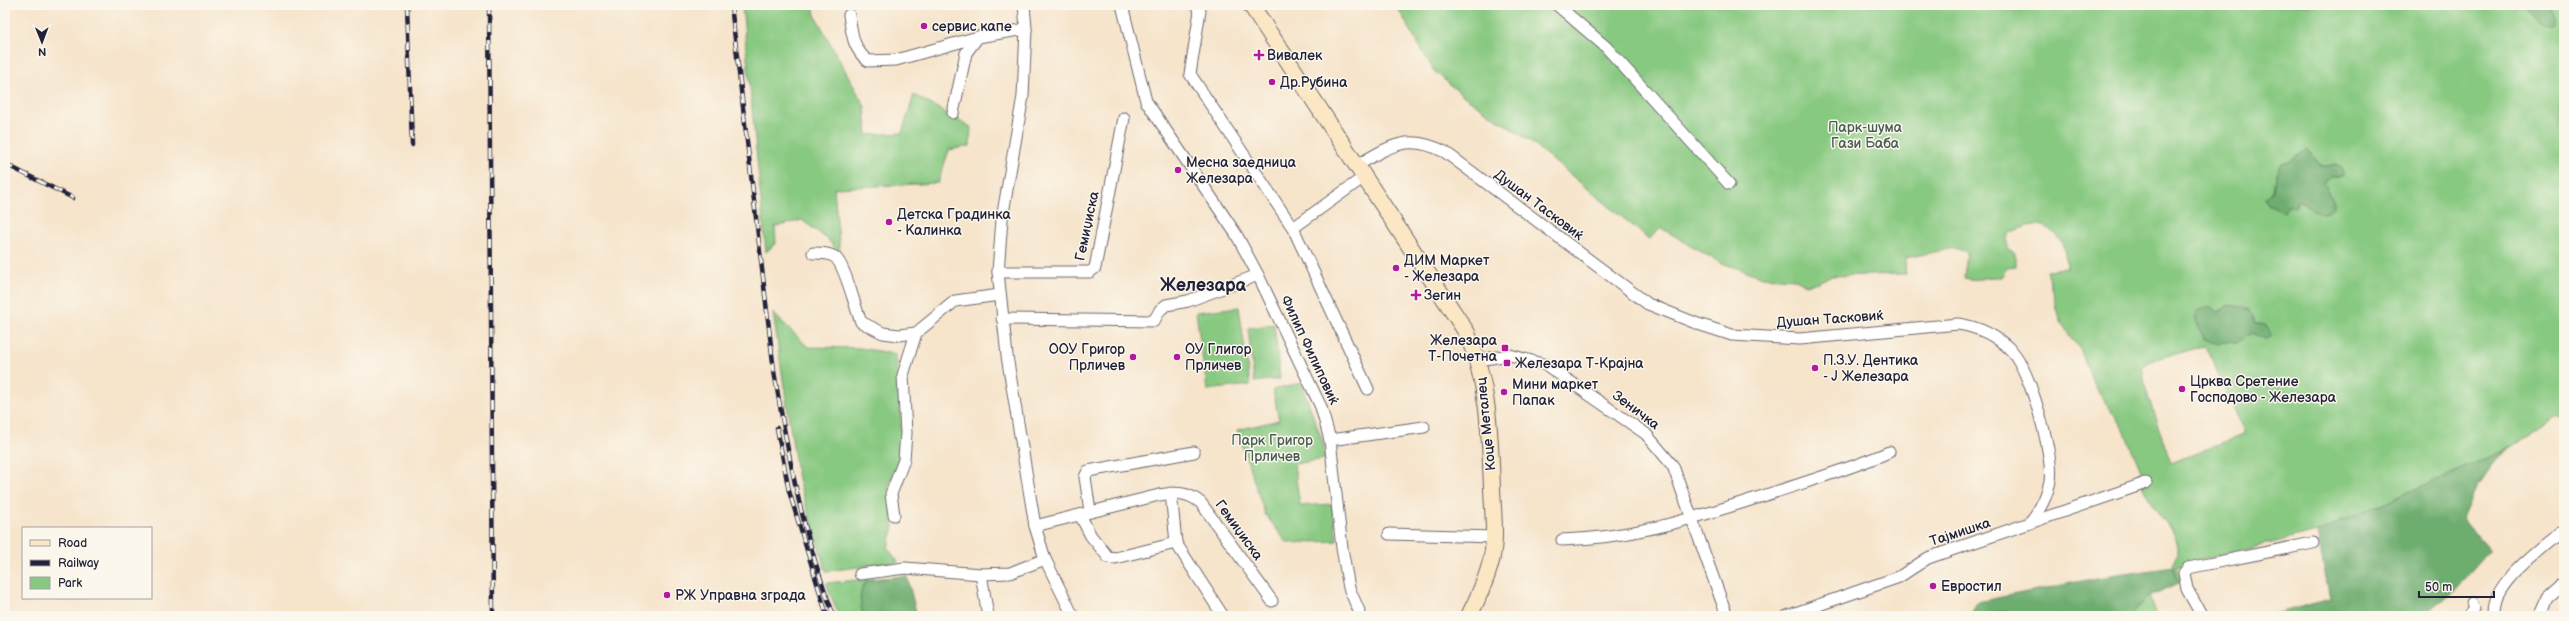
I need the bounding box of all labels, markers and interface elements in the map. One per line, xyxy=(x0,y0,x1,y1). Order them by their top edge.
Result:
place label: сервис капе xyxy=(932,18,1012,35)
marker: сервис капе xyxy=(919,21,929,31)
north arrow xyxy=(22,22,62,62)
text: N xyxy=(38,45,46,58)
place label: Вивалек xyxy=(1267,47,1323,64)
marker: Вивалек xyxy=(1254,50,1264,60)
place label: Др.Рубина xyxy=(1280,74,1348,91)
marker: Др.Рубина xyxy=(1267,77,1277,87)
park label: Парк-шума Гази Баба xyxy=(1828,119,1903,152)
place label: Месна заедница Железара xyxy=(1186,154,1297,187)
marker: Месна заедница Железара xyxy=(1173,165,1183,175)
street label: Душан Тасковиќ xyxy=(1491,166,1588,245)
street label: Гемиџиска xyxy=(1071,189,1103,262)
place label: Детска Градинка - Калинка xyxy=(897,206,1011,239)
marker: Детска Градинка - Калинка xyxy=(884,217,894,227)
place label: ДИМ Маркет - Железара xyxy=(1404,252,1490,285)
marker: ДИМ Маркет - Железара xyxy=(1391,263,1401,273)
district label: Железара xyxy=(1160,275,1247,296)
place label: Зегин xyxy=(1424,287,1461,304)
marker: Зегин xyxy=(1411,290,1421,300)
street label: Филип Филиповиќ xyxy=(1277,293,1343,408)
street label: Душан Тасковиќ xyxy=(1776,307,1885,331)
place label: Железара Т-Почетна xyxy=(1428,332,1498,365)
place label: ООУ Григор Прличев xyxy=(1049,341,1126,374)
place label: ОУ Глигор Прличев xyxy=(1185,341,1251,374)
marker: Железара Т-Почетна xyxy=(1500,343,1510,353)
marker: ООУ Григор Прличев xyxy=(1128,352,1138,362)
marker: ОУ Глигор Прличев xyxy=(1172,352,1182,362)
place label: П.З.У. Дентика - Ј Железара xyxy=(1823,352,1919,385)
place label: Железара Т-Крајна xyxy=(1515,355,1644,372)
marker: Железара Т-Крајна xyxy=(1502,358,1512,368)
marker: П.З.У. Дентика - Ј Железара xyxy=(1810,363,1820,373)
place label: Црква Сретение Господово - Железара xyxy=(2190,373,2337,406)
street label: Коце Металец xyxy=(1473,376,1499,472)
place label: Мини маркет Папак xyxy=(1512,376,1599,409)
marker: Црква Сретение Господово - Железара xyxy=(2177,384,2187,394)
marker: Мини маркет Папак xyxy=(1499,387,1509,397)
street label: Зеничка xyxy=(1609,387,1663,434)
park label: Парк Григор Прличев xyxy=(1231,432,1313,465)
street label: Гемиџиска xyxy=(1211,496,1267,564)
street label: Тајмишка xyxy=(1927,514,1993,550)
legend xyxy=(22,527,152,599)
text: Road xyxy=(58,536,87,551)
text: Railway xyxy=(58,556,100,571)
scale bar xyxy=(2419,573,2494,599)
text: Park xyxy=(58,576,82,591)
place label: Евростил xyxy=(1941,578,2002,595)
text: 50 m xyxy=(2425,580,2452,595)
marker: Евростил xyxy=(1928,581,1938,591)
place label: РЖ Управна зграда xyxy=(675,587,806,604)
marker: РЖ Управна зграда xyxy=(662,590,672,600)

